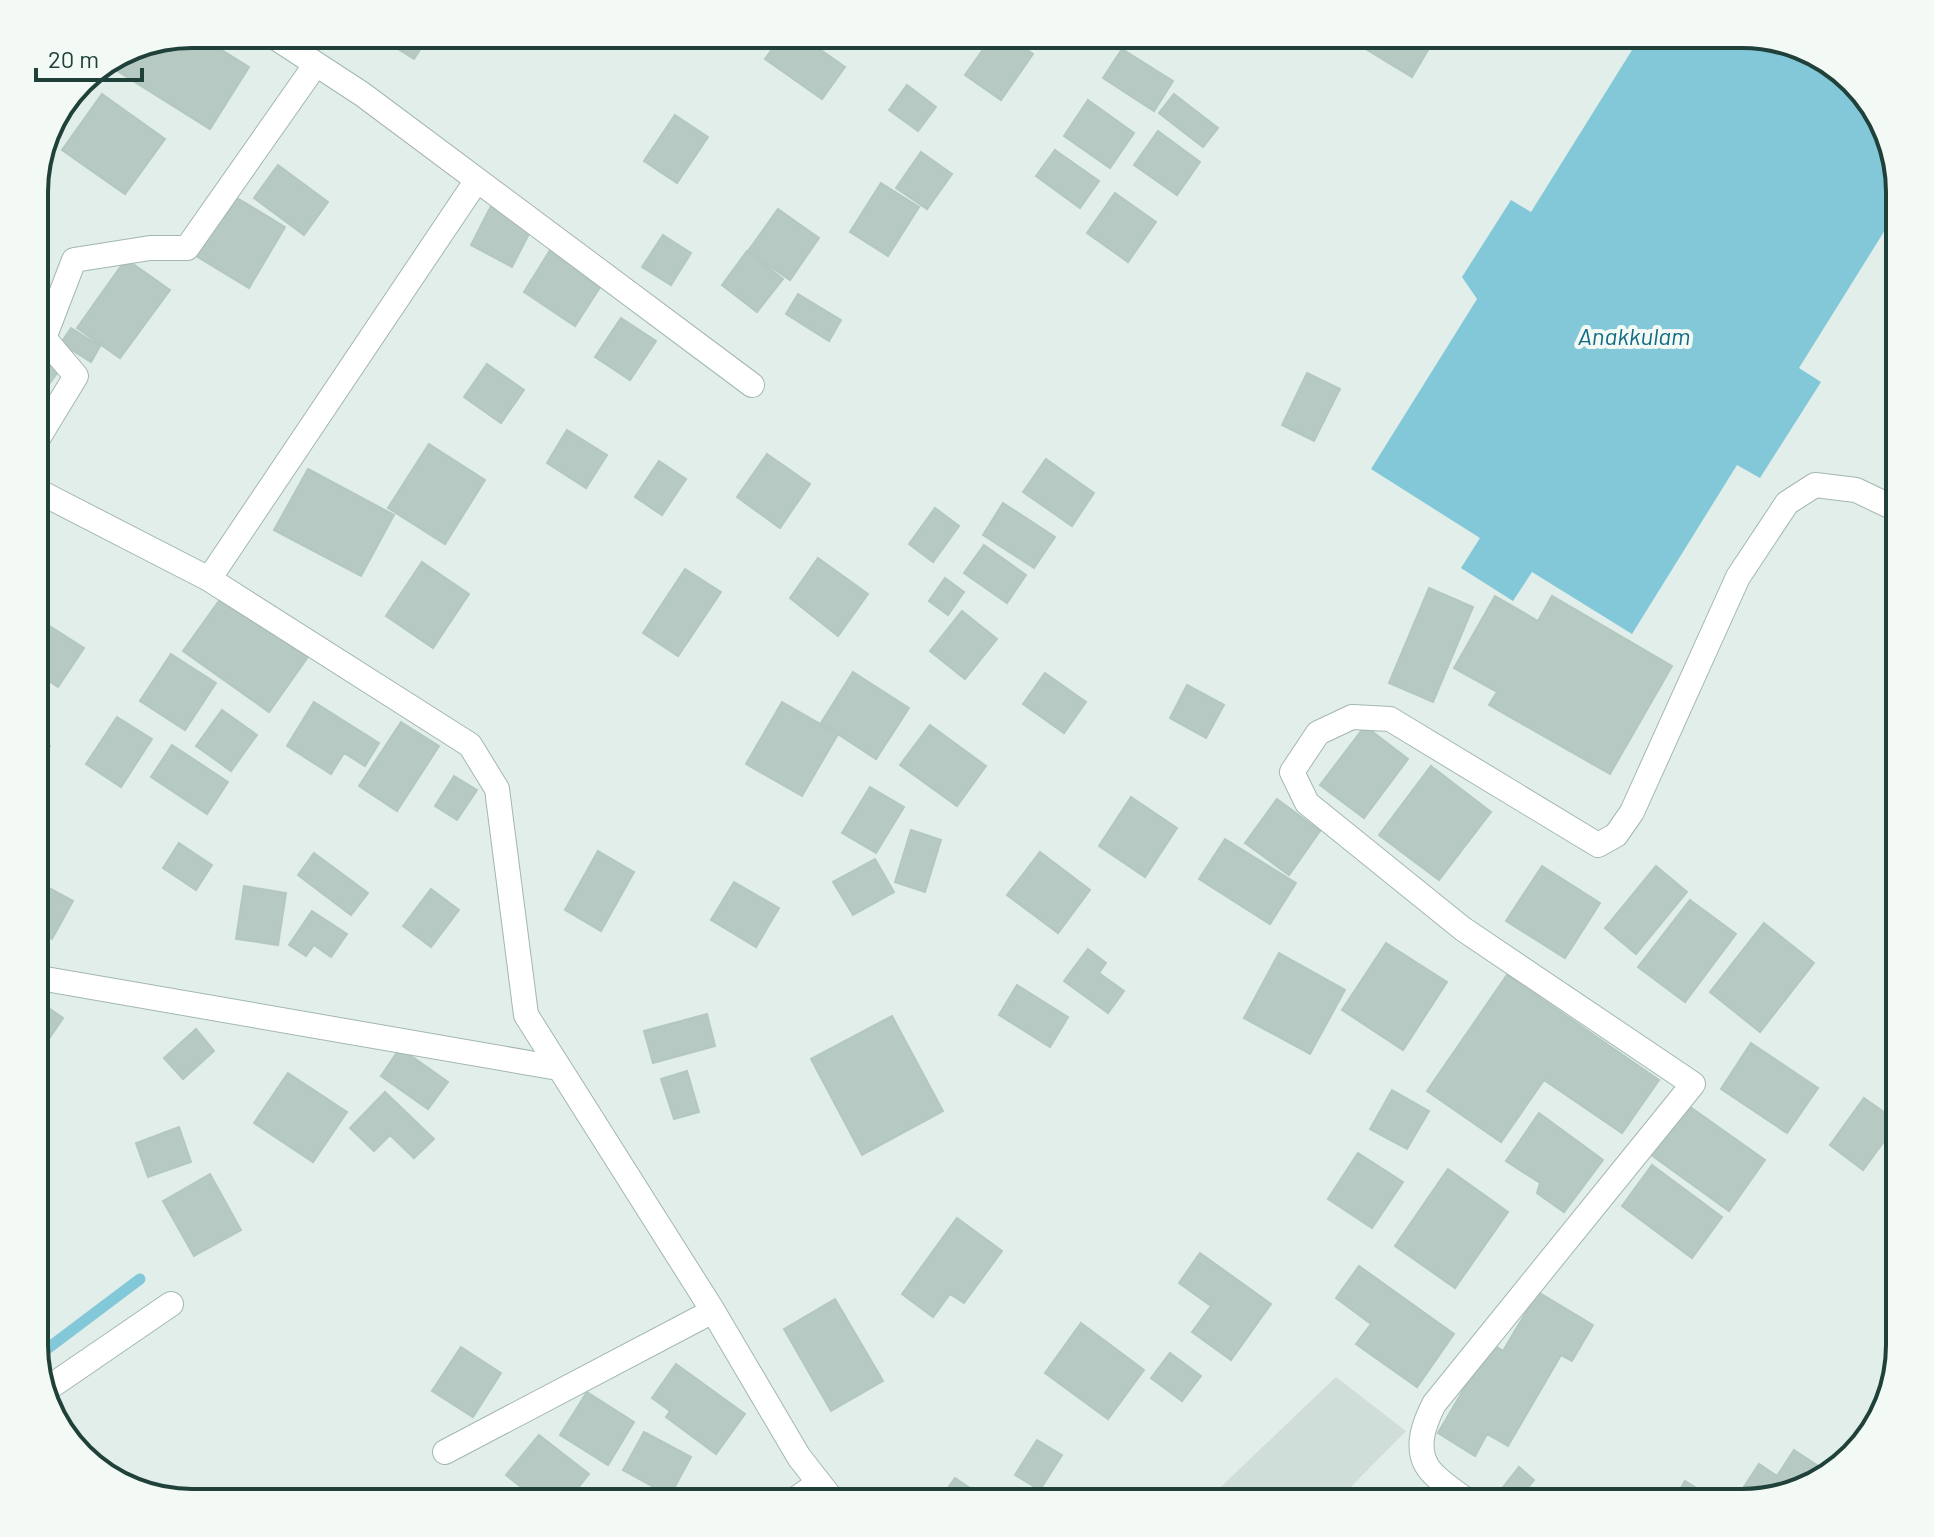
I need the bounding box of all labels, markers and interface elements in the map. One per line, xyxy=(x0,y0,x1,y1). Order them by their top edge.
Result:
scale bar xyxy=(36,32,142,82)
text: 20 m xyxy=(48,44,99,73)
water label: Anakkulam xyxy=(1578,321,1690,350)

